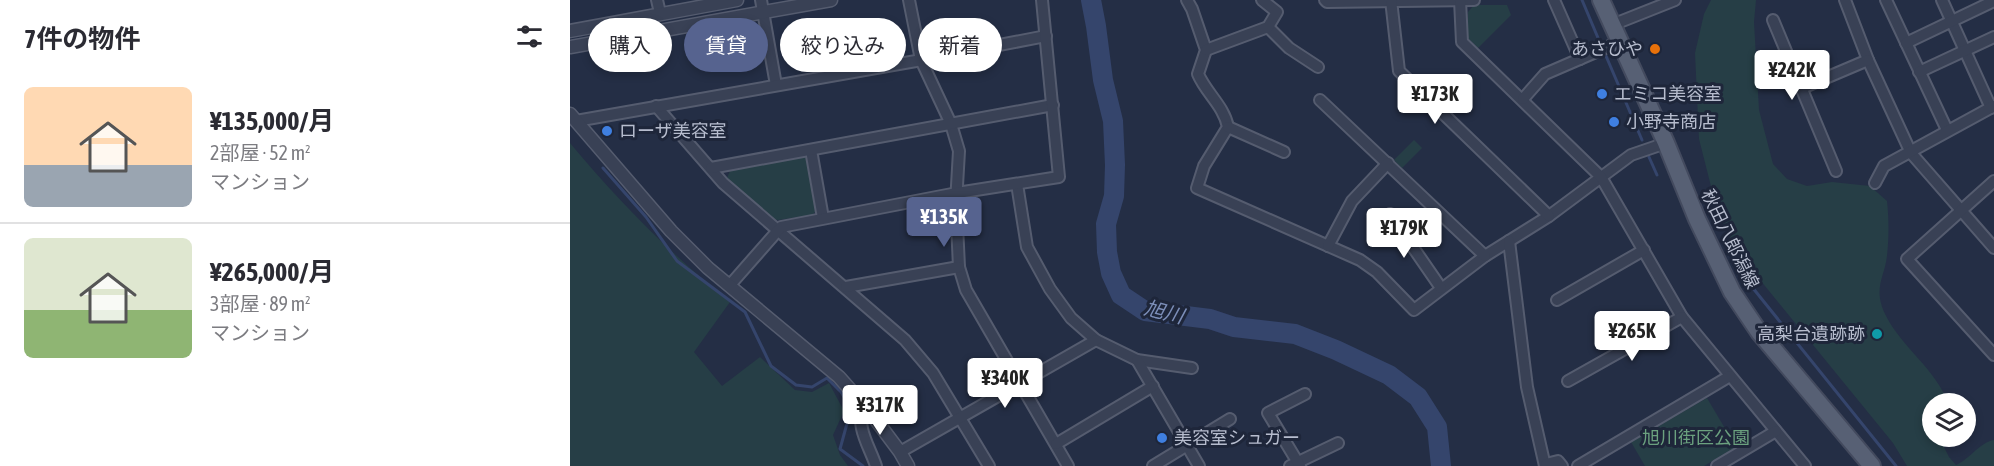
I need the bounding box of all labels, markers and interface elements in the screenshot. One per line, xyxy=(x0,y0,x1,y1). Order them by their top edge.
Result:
chip: 購入 xyxy=(588,18,672,72)
chip: 賃貸 xyxy=(684,18,768,72)
chip: 絞り込み xyxy=(780,18,906,72)
chip: 新着 xyxy=(918,18,1002,72)
icon: filters xyxy=(513,20,546,53)
text: 7件の物件 xyxy=(24,24,140,54)
place label: あさひや xyxy=(1571,38,1643,59)
marker: あさひや xyxy=(1648,42,1662,56)
pin: ¥242K xyxy=(1750,50,1834,101)
text: ¥242K xyxy=(1769,58,1815,81)
pin: ¥173K xyxy=(1393,74,1477,125)
text: ¥173K xyxy=(1412,82,1458,105)
place label: エミコ美容室 xyxy=(1614,83,1722,104)
marker: エミコ美容室 xyxy=(1595,87,1609,101)
text: ¥135,000/月 xyxy=(210,106,334,136)
icon: home xyxy=(72,111,144,183)
place label: 小野寺商店 xyxy=(1626,111,1716,132)
marker: 小野寺商店 xyxy=(1607,115,1621,129)
place label: ローザ美容室 xyxy=(619,120,727,141)
marker: ローザ美容室 xyxy=(600,124,614,138)
text: 2部屋 · 52 m² xyxy=(210,141,311,164)
text: マンション xyxy=(210,170,310,193)
street label: 秋田八郎潟線 xyxy=(1697,186,1764,292)
pin: ¥135K xyxy=(902,197,986,248)
text: ¥135K xyxy=(921,205,967,228)
pin: ¥179K xyxy=(1362,208,1446,259)
text: ¥179K xyxy=(1381,216,1427,239)
text: ¥265,000/月 xyxy=(210,257,334,287)
icon: home xyxy=(72,262,144,334)
text: 3部屋 · 89 m² xyxy=(210,292,311,315)
water label: 旭川 xyxy=(1142,296,1188,328)
pin: ¥265K xyxy=(1590,311,1674,362)
text: ¥265K xyxy=(1609,319,1655,342)
text: マンション xyxy=(210,321,310,344)
place label: 高梨台遺跡跡 xyxy=(1757,323,1865,344)
marker: 高梨台遺跡跡 xyxy=(1870,327,1884,341)
pin: ¥340K xyxy=(963,358,1047,409)
text: ¥340K xyxy=(982,366,1028,389)
pin: ¥317K xyxy=(838,385,922,436)
text: ¥317K xyxy=(857,393,903,416)
map controls xyxy=(1922,393,1976,447)
button: layers xyxy=(1922,393,1976,447)
place label: 美容室シュガー xyxy=(1174,427,1300,448)
park label: 旭川街区公園 xyxy=(1642,427,1750,448)
marker: 美容室シュガー xyxy=(1155,431,1169,445)

